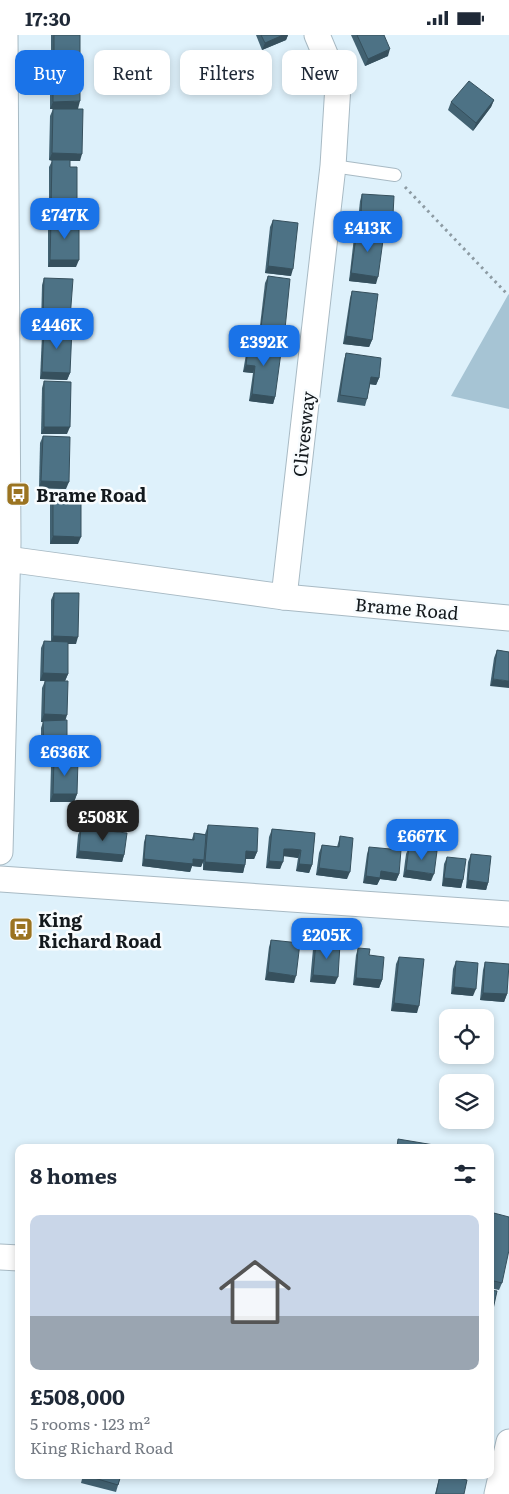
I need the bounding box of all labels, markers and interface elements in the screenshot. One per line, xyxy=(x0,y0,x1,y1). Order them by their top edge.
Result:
text: 17:30 xyxy=(25,4,71,32)
chip: Buy xyxy=(15,50,84,95)
chip: Rent xyxy=(94,50,170,95)
chip: Filters xyxy=(180,50,272,95)
chip: New xyxy=(282,50,357,95)
pin: £747K xyxy=(30,197,100,240)
text: £747K xyxy=(41,202,89,226)
pin: £413K xyxy=(333,211,403,253)
text: £413K xyxy=(344,215,392,239)
pin: £446K xyxy=(22,307,92,350)
text: £446K xyxy=(32,312,82,336)
pin: £392K xyxy=(229,325,299,367)
text: £392K xyxy=(240,329,288,353)
street label: Clivesway xyxy=(285,389,321,478)
bus stop icon: Brame Road xyxy=(5,481,31,507)
place label: Brame Road xyxy=(36,481,147,508)
street label: Brame Road xyxy=(354,590,460,626)
pin: £636K xyxy=(30,735,100,777)
text: £636K xyxy=(40,739,90,763)
pin: £508K xyxy=(68,799,138,842)
text: £508K xyxy=(78,804,128,828)
pin: £667K xyxy=(387,819,457,861)
text: £667K xyxy=(397,823,447,847)
place label: King Richard Road xyxy=(38,906,162,954)
bus stop icon: King Richard Road xyxy=(8,916,34,942)
pin: £205K xyxy=(292,917,362,960)
text: £205K xyxy=(302,922,352,946)
map controls xyxy=(439,1009,494,1129)
button: locate xyxy=(439,1009,494,1064)
button: layers xyxy=(439,1074,494,1129)
text: 8 homes xyxy=(30,1159,117,1190)
icon: filters xyxy=(451,1160,479,1188)
icon: home xyxy=(210,1247,300,1337)
text: £508,000 xyxy=(30,1380,125,1411)
text: 5 rooms · 123 m² xyxy=(30,1411,150,1435)
text: King Richard Road xyxy=(30,1435,173,1459)

